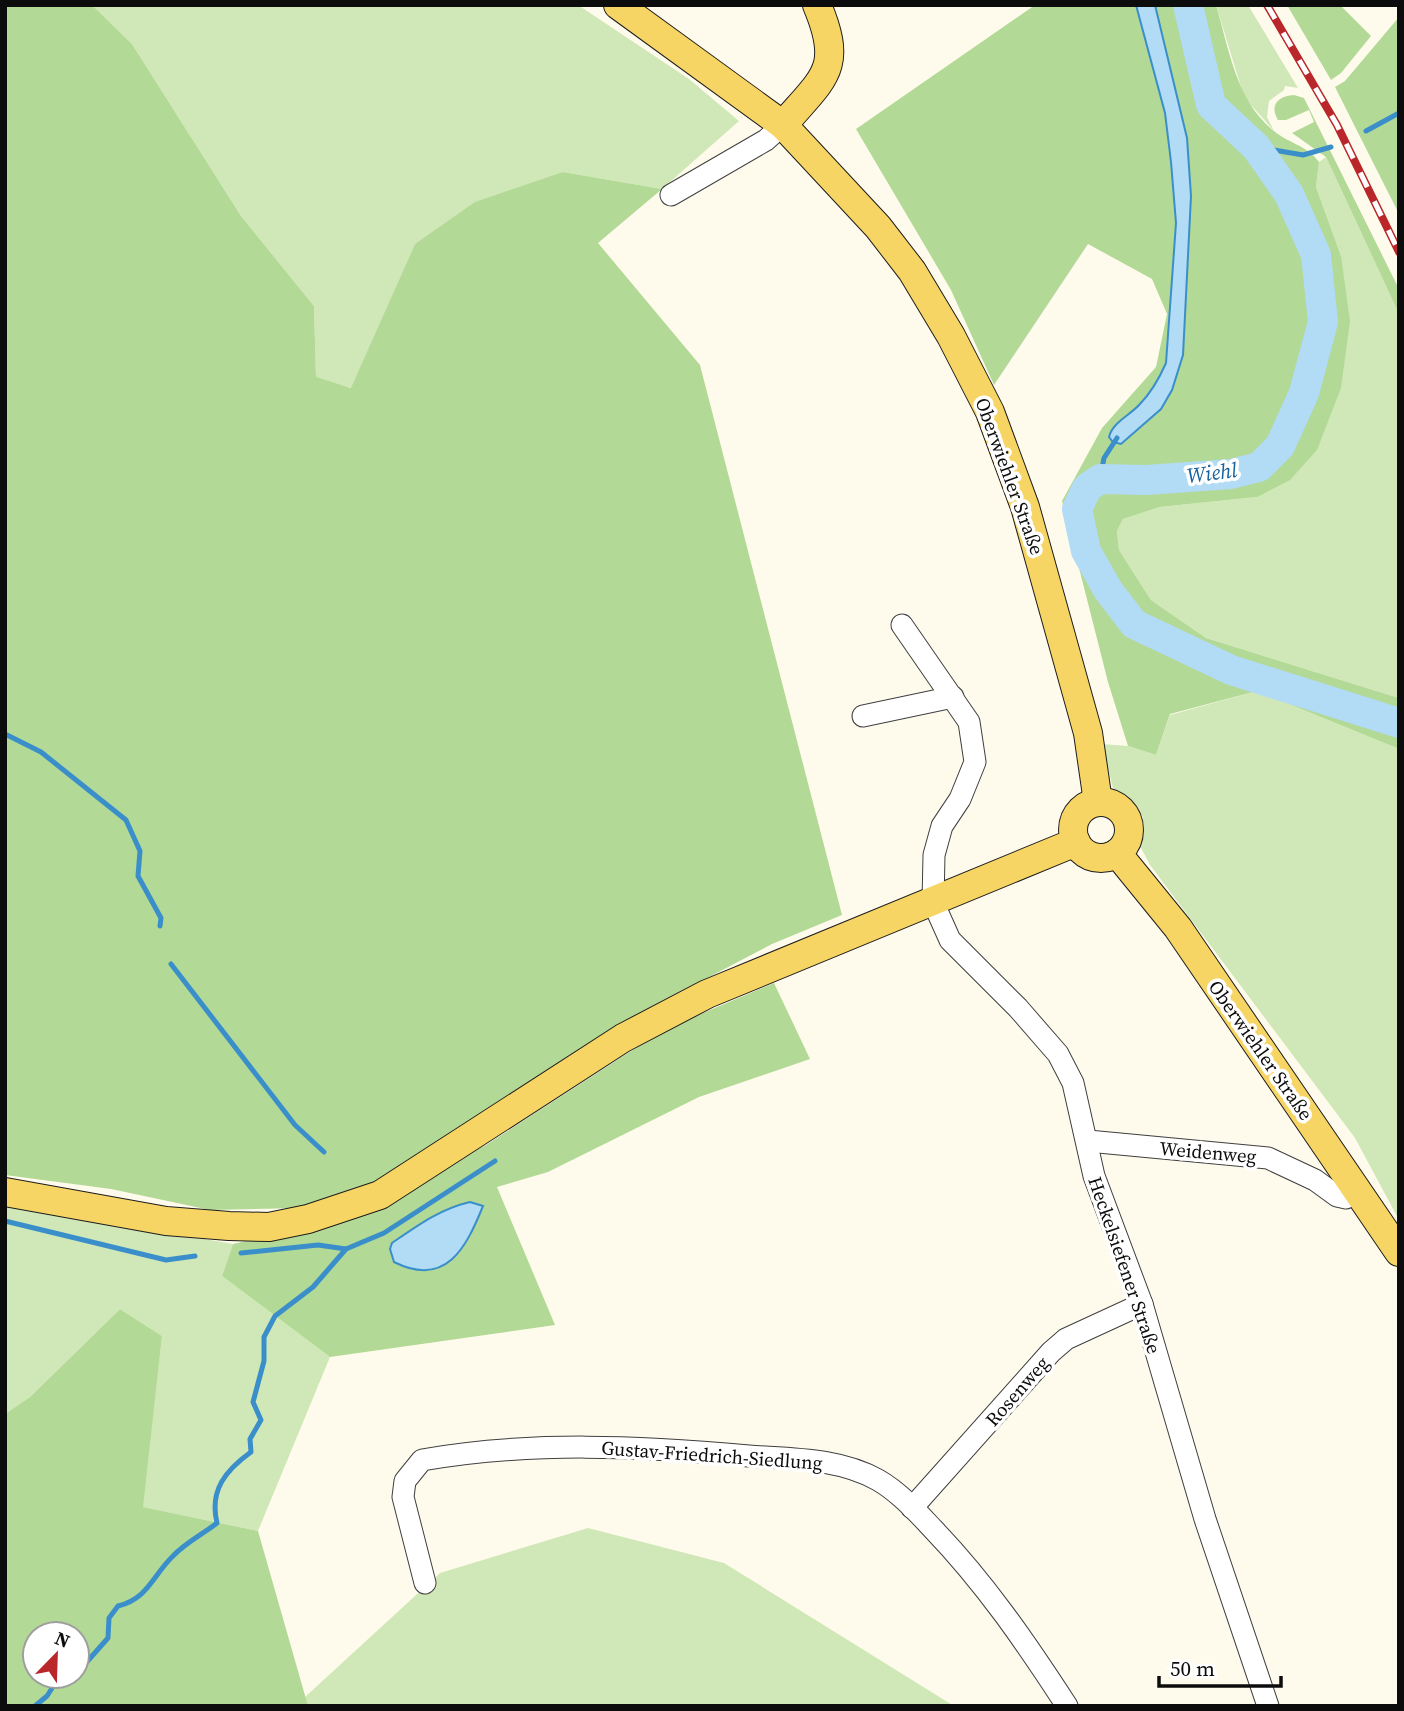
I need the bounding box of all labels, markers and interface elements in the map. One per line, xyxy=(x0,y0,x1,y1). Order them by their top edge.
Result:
street label: Oberwiehler Straße xyxy=(970,394,1050,558)
water label: Wiehl xyxy=(1185,455,1239,490)
street label: Oberwiehler Straße xyxy=(1203,975,1319,1125)
street label: Weidenweg xyxy=(1158,1135,1258,1169)
street label: Heckelsiefener Straße xyxy=(1082,1173,1168,1357)
street label: Rosenweg xyxy=(979,1350,1055,1432)
street label: Gustav-Friedrich-Siedlung xyxy=(601,1434,824,1476)
north arrow xyxy=(21,1620,91,1690)
text: N xyxy=(51,1625,74,1654)
scale bar xyxy=(1159,1644,1282,1688)
text: 50 m xyxy=(1170,1654,1215,1683)

